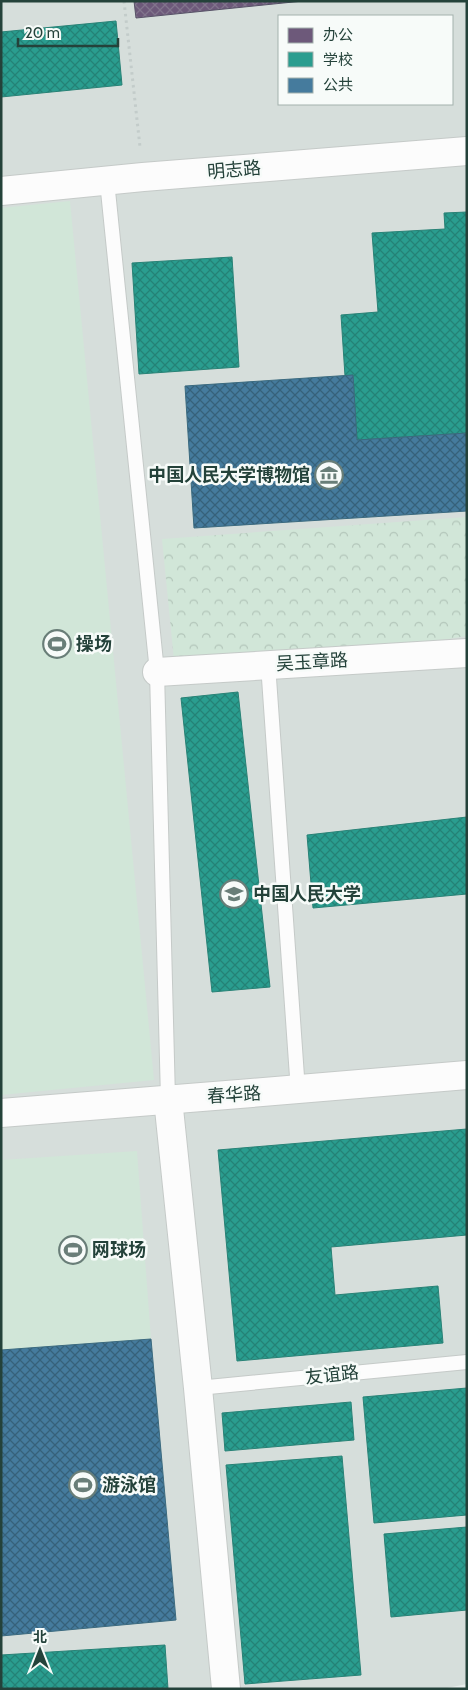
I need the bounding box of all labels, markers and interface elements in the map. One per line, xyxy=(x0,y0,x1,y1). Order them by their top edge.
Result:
scale bar xyxy=(18,15,118,47)
legend xyxy=(278,15,453,105)
text: 20 m xyxy=(25,24,60,42)
text: 办公 xyxy=(323,26,353,44)
text: 学校 xyxy=(323,51,353,69)
text: 公共 xyxy=(323,76,353,94)
street label: 明志路 xyxy=(206,157,262,183)
museum icon: 中国人民大学博物馆 xyxy=(314,460,344,490)
place label: 中国人民大学博物馆 xyxy=(148,464,310,486)
sports icon: 操场 xyxy=(42,629,72,659)
place label: 操场 xyxy=(76,633,112,655)
street label: 吴玉章路 xyxy=(275,649,349,675)
school or university icon: 中国人民大学 xyxy=(219,879,249,909)
place label: 中国人民大学 xyxy=(253,883,361,905)
street label: 春华路 xyxy=(206,1082,262,1108)
sports icon: 网球场 xyxy=(58,1235,88,1265)
place label: 网球场 xyxy=(92,1239,146,1261)
street label: 友谊路 xyxy=(304,1361,360,1389)
sports icon: 游泳馆 xyxy=(68,1470,98,1500)
place label: 游泳馆 xyxy=(102,1474,156,1496)
north arrow xyxy=(15,1625,65,1675)
text: 北 xyxy=(33,1628,47,1646)

